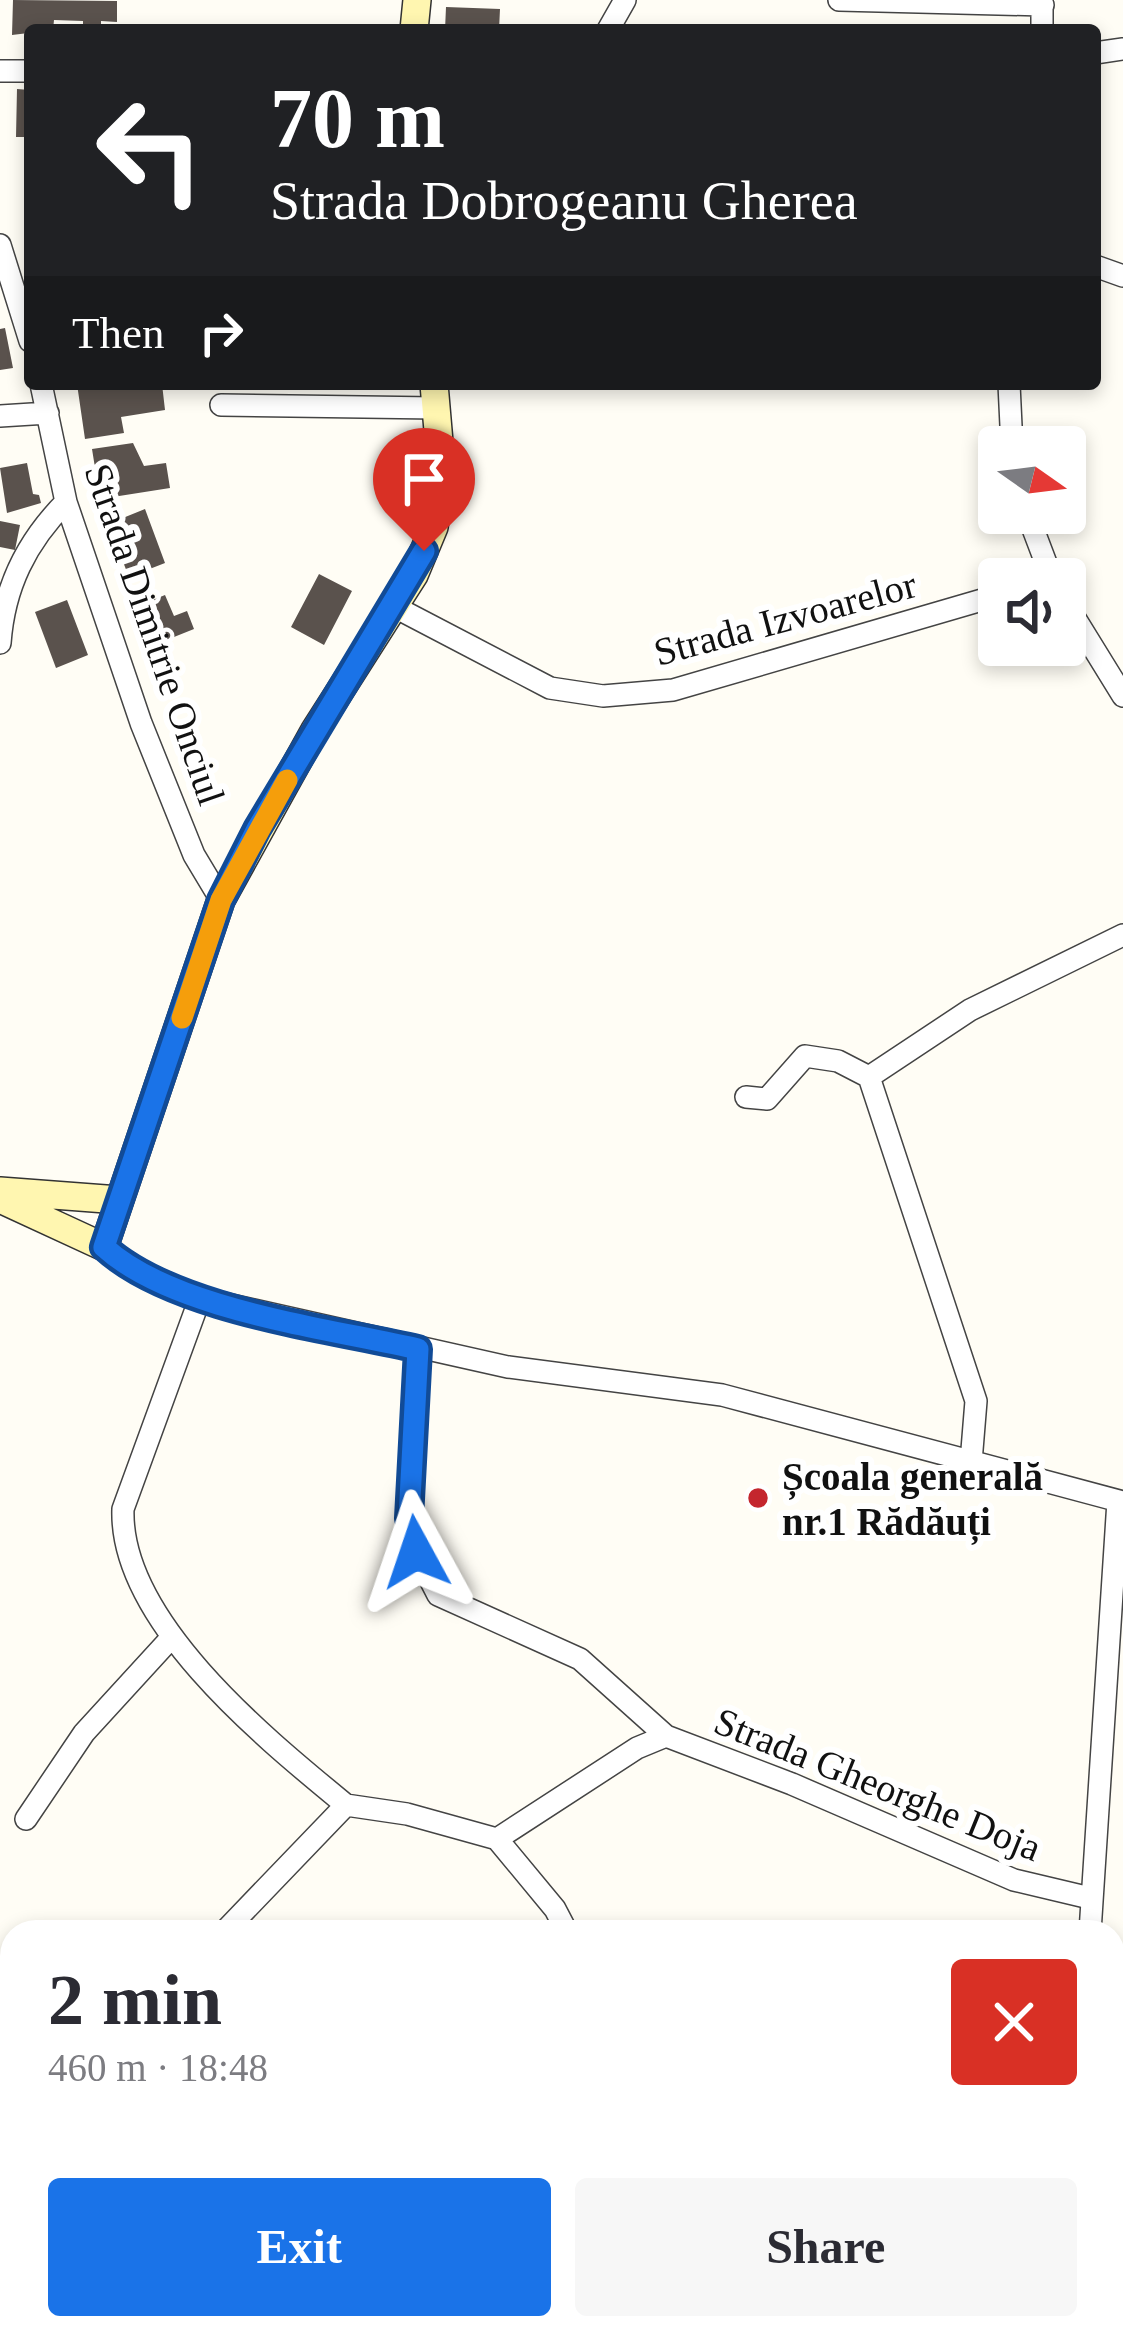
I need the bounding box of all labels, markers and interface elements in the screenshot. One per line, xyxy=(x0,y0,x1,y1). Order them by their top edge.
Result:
icon: left xyxy=(72,72,228,228)
text: 70 m xyxy=(270,72,445,165)
text: Strada Dobrogeanu Gherea xyxy=(270,171,858,231)
icon: right xyxy=(188,300,254,366)
text: Then xyxy=(72,308,164,358)
north arrow xyxy=(978,426,1086,534)
map controls xyxy=(978,426,1086,666)
pin xyxy=(373,428,475,551)
icon: arrive xyxy=(391,446,457,512)
street label: Strada Dimitrie Onciul xyxy=(76,458,234,810)
button: sound xyxy=(978,558,1086,666)
street label: Strada Izvoarelor xyxy=(649,562,921,674)
place label: Școala generală nr.1 Rădăuți xyxy=(782,1455,1043,1545)
marker: Școala generală nr.1 Rădăuți xyxy=(745,1485,771,1511)
position arrow xyxy=(353,1489,479,1615)
street label: Strada Gheorghe Doja xyxy=(708,1699,1047,1870)
button: close xyxy=(951,1959,1077,2085)
text: 2 min xyxy=(48,1960,222,2040)
text: 460 m · 18:48 xyxy=(48,2046,268,2089)
button: Exit xyxy=(48,2178,551,2316)
button: Share xyxy=(575,2178,1077,2316)

